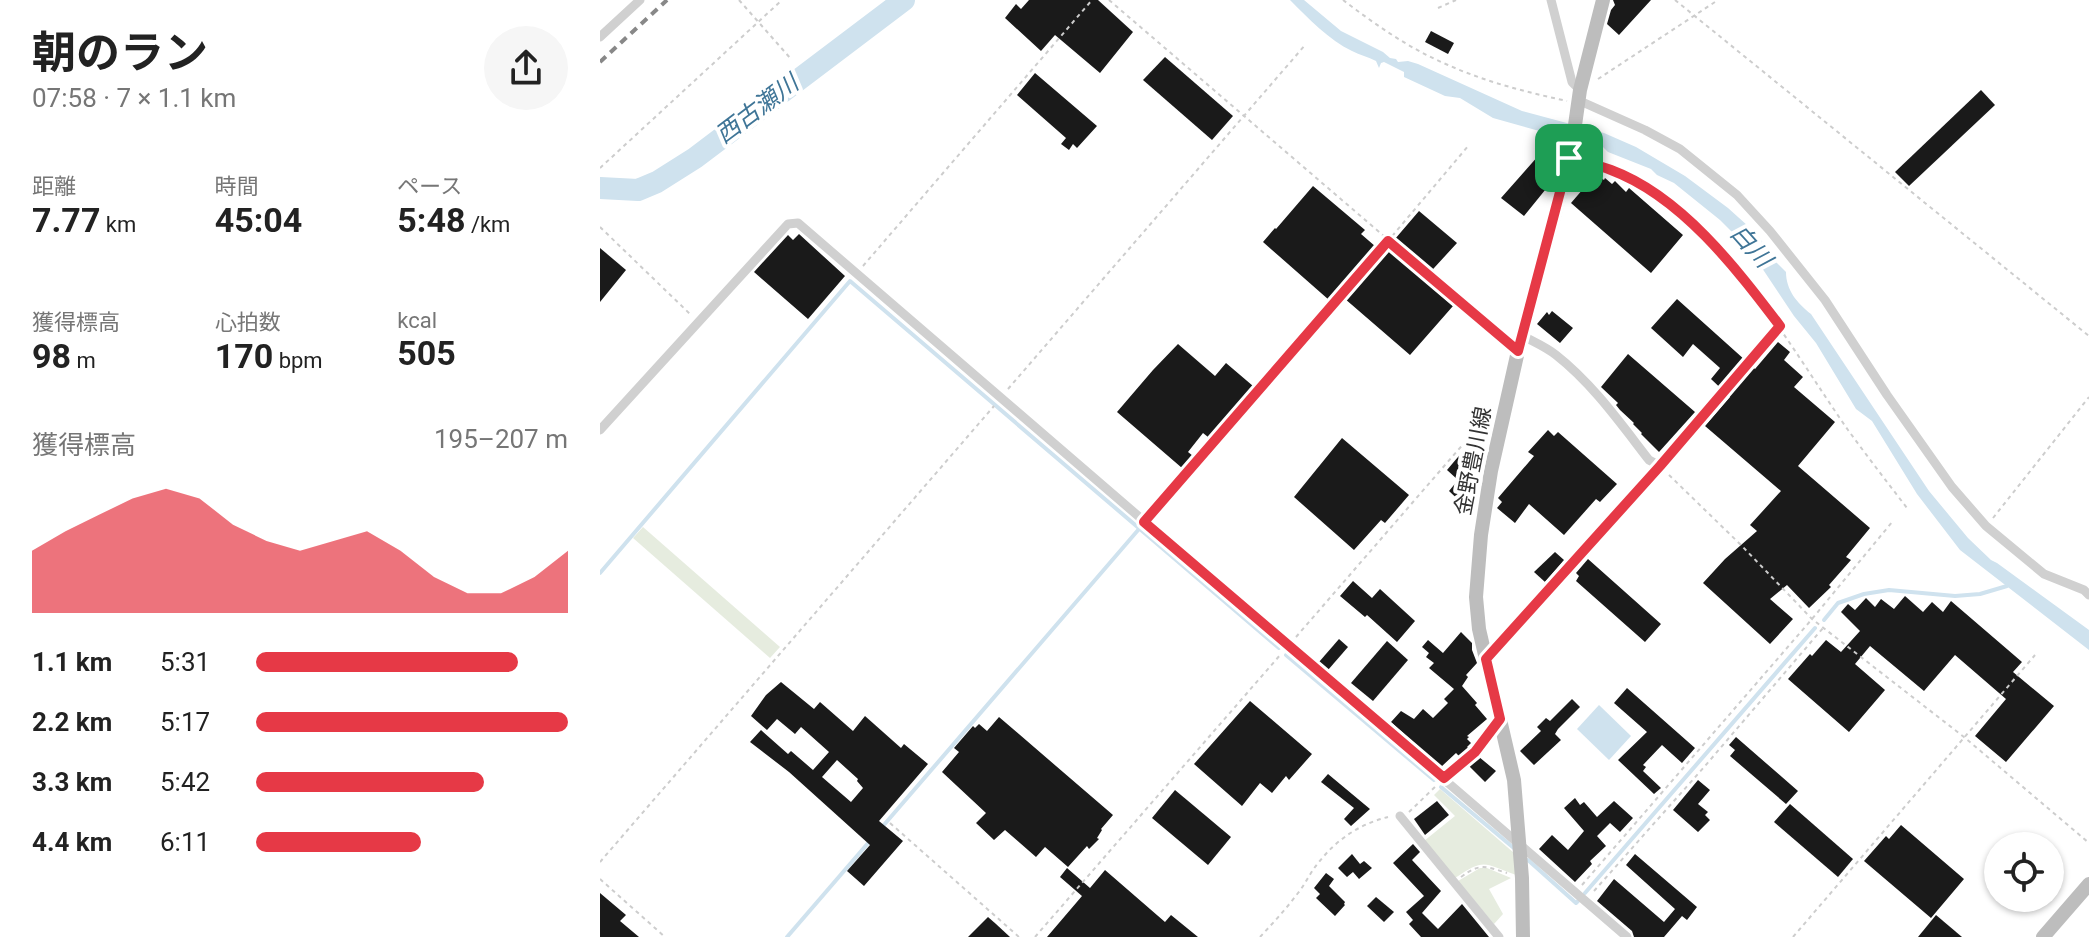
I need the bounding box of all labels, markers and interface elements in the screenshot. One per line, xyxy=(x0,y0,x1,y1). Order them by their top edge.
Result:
button: share xyxy=(484,26,568,110)
text: 朝のラン xyxy=(32,27,208,79)
water label: 西古瀬川 xyxy=(710,67,806,149)
text: 07:58 · 7 × 1.1 km xyxy=(32,83,236,113)
pin xyxy=(1535,124,1603,192)
icon: arrive xyxy=(1547,136,1591,180)
text: 距離 xyxy=(32,174,76,199)
text: 時間 xyxy=(215,174,259,199)
text: ペース xyxy=(397,174,462,199)
text: 7.77 xyxy=(32,200,100,240)
text: 45:04 xyxy=(215,200,302,240)
text: 5:48 xyxy=(397,200,465,240)
text: km xyxy=(100,212,136,237)
text: /km xyxy=(465,212,510,237)
water label: 白川 xyxy=(1725,219,1779,275)
text: kcal xyxy=(397,308,437,333)
text: 獲得標高 xyxy=(32,310,120,335)
text: 心拍数 xyxy=(215,310,281,335)
text: 505 xyxy=(397,333,456,373)
text: 98 xyxy=(32,336,71,376)
text: 170 xyxy=(215,336,273,376)
text: m xyxy=(71,348,96,373)
text: bpm xyxy=(273,348,323,373)
street label: 金野豊川線 xyxy=(1450,405,1496,517)
text: 195–207 m xyxy=(434,424,568,454)
text: 獲得標高 xyxy=(32,430,136,460)
text: 1.1 km xyxy=(32,647,112,677)
text: 5:31 xyxy=(160,647,210,677)
text: 2.2 km xyxy=(32,707,112,737)
text: 5:17 xyxy=(160,707,210,737)
text: 3.3 km xyxy=(32,767,112,797)
text: 5:42 xyxy=(160,767,210,797)
text: 4.4 km xyxy=(32,827,112,857)
text: 6:11 xyxy=(160,827,210,857)
map controls xyxy=(1984,832,2064,912)
button: locate xyxy=(1984,832,2064,912)

